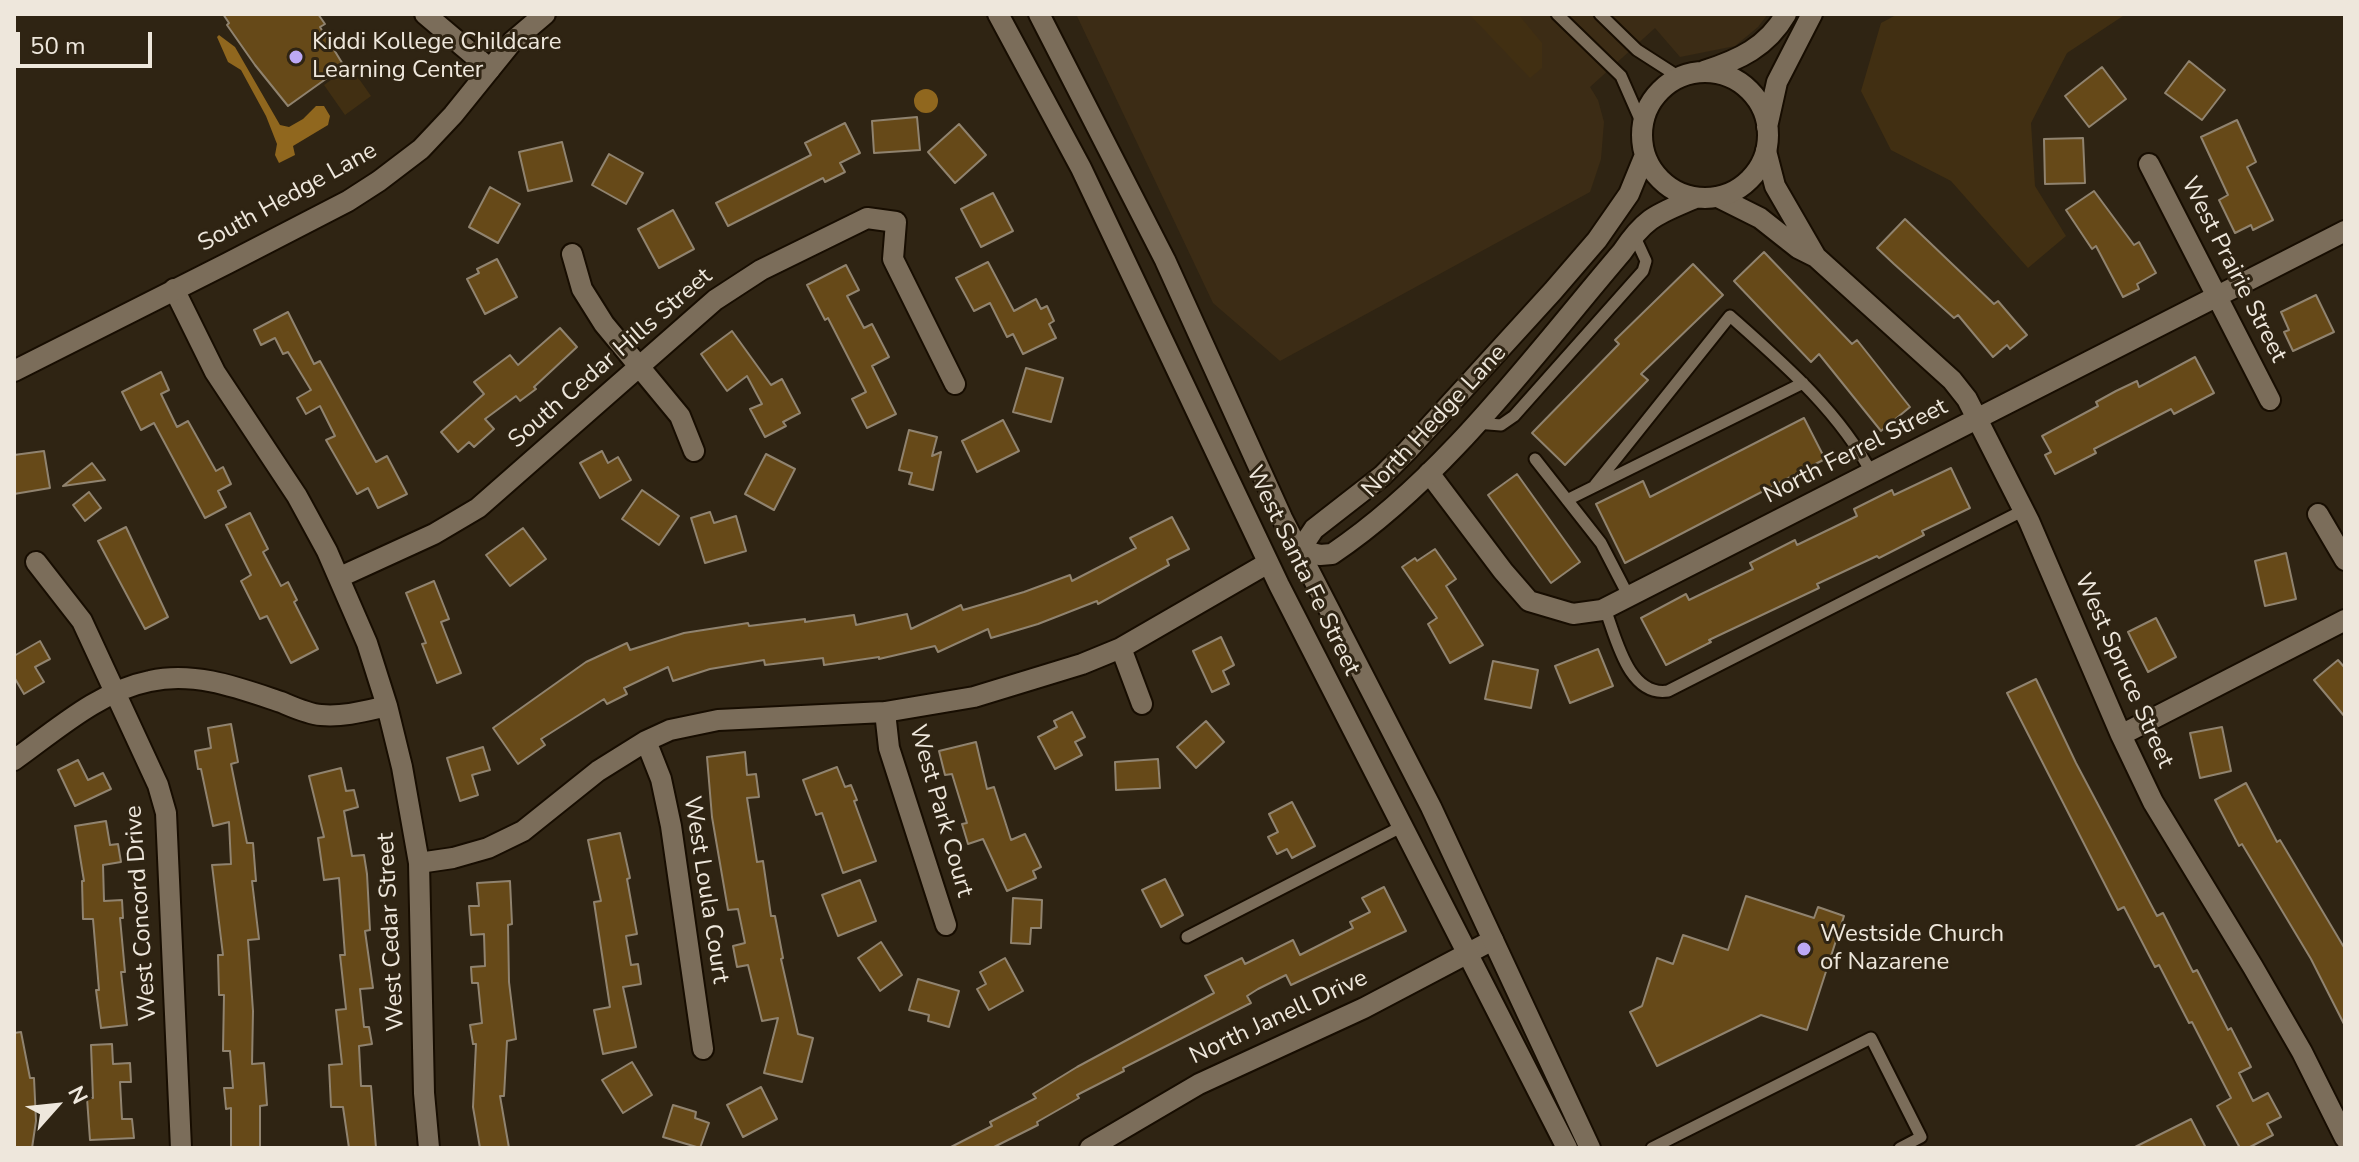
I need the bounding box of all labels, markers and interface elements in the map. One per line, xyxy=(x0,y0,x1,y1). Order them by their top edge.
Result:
scale bar xyxy=(20,16,156,66)
place label: Kiddi Kollege Childcare Learning Center xyxy=(312,29,561,85)
text: 50 m xyxy=(30,30,86,62)
marker: Kiddi Kollege Childcare Learning Center xyxy=(287,48,305,66)
street label: South Hedge Lane xyxy=(194,137,382,259)
street label: West Prairie Street xyxy=(2174,173,2292,367)
street label: South Cedar Hills Street xyxy=(503,263,719,455)
street label: North Hedge Lane xyxy=(1357,340,1513,504)
street label: North Ferrel Street xyxy=(1759,393,1953,511)
street label: West Santa Fe Street xyxy=(1239,462,1365,680)
street label: West Spruce Street xyxy=(2067,569,2179,773)
street label: West Park Court xyxy=(902,722,978,900)
street label: West Loula Court xyxy=(676,794,734,986)
street label: West Concord Drive xyxy=(120,804,164,1022)
street label: West Cedar Street xyxy=(372,832,412,1032)
place label: Westside Church of Nazarene xyxy=(1820,921,2004,977)
marker: Westside Church of Nazarene xyxy=(1795,940,1813,958)
street label: North Janell Drive xyxy=(1186,964,1372,1072)
north arrow xyxy=(16,1066,96,1146)
text: N xyxy=(60,1081,94,1109)

